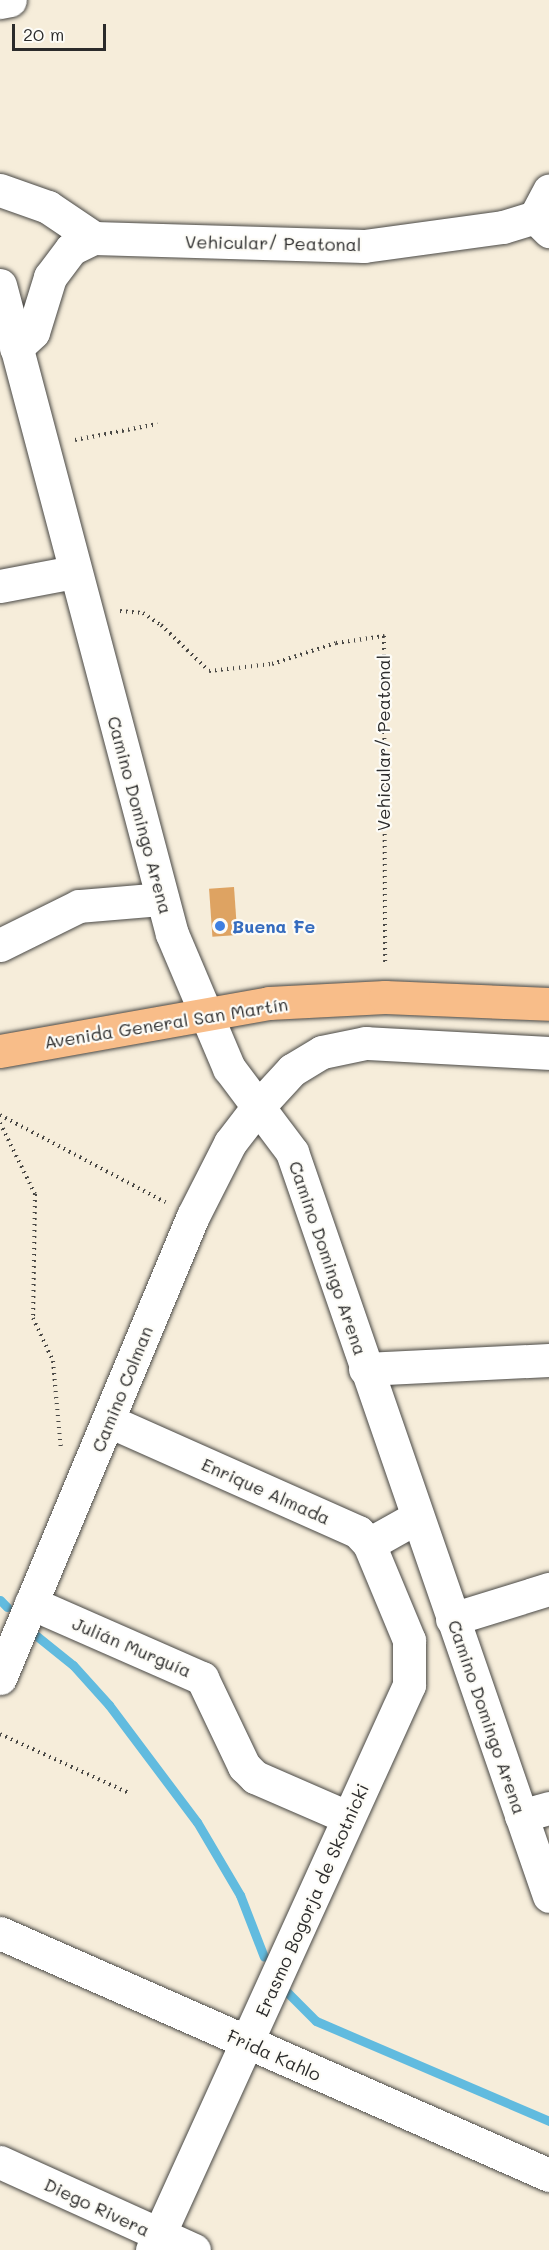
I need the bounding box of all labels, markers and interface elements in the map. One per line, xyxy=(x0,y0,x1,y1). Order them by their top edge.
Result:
scale bar xyxy=(15,12,110,50)
text: 20 m xyxy=(23,22,64,46)
street label: Vehicular/ Peatonal xyxy=(185,231,361,255)
street label: Vehicular/ Peatonal xyxy=(372,655,394,831)
street label: Camino Domingo Arena xyxy=(103,714,177,916)
place label: Buena Fe xyxy=(232,915,315,937)
marker: Buena Fe xyxy=(213,919,227,933)
street label: Avenida General San Martín xyxy=(43,993,289,1053)
street label: Camino Domingo Arena xyxy=(285,1158,371,1358)
street label: Camino Colman xyxy=(87,1323,157,1455)
street label: Enrique Almada xyxy=(198,1453,334,1529)
street label: Julián Murguía xyxy=(69,1612,195,1682)
street label: Camino Domingo Arena xyxy=(444,1617,530,1817)
street label: Erasmo Bogorja de Skotnicki xyxy=(251,1780,373,2020)
street label: Frida Kahlo xyxy=(224,2025,324,2085)
street label: Diego Rivera xyxy=(41,2173,153,2241)

